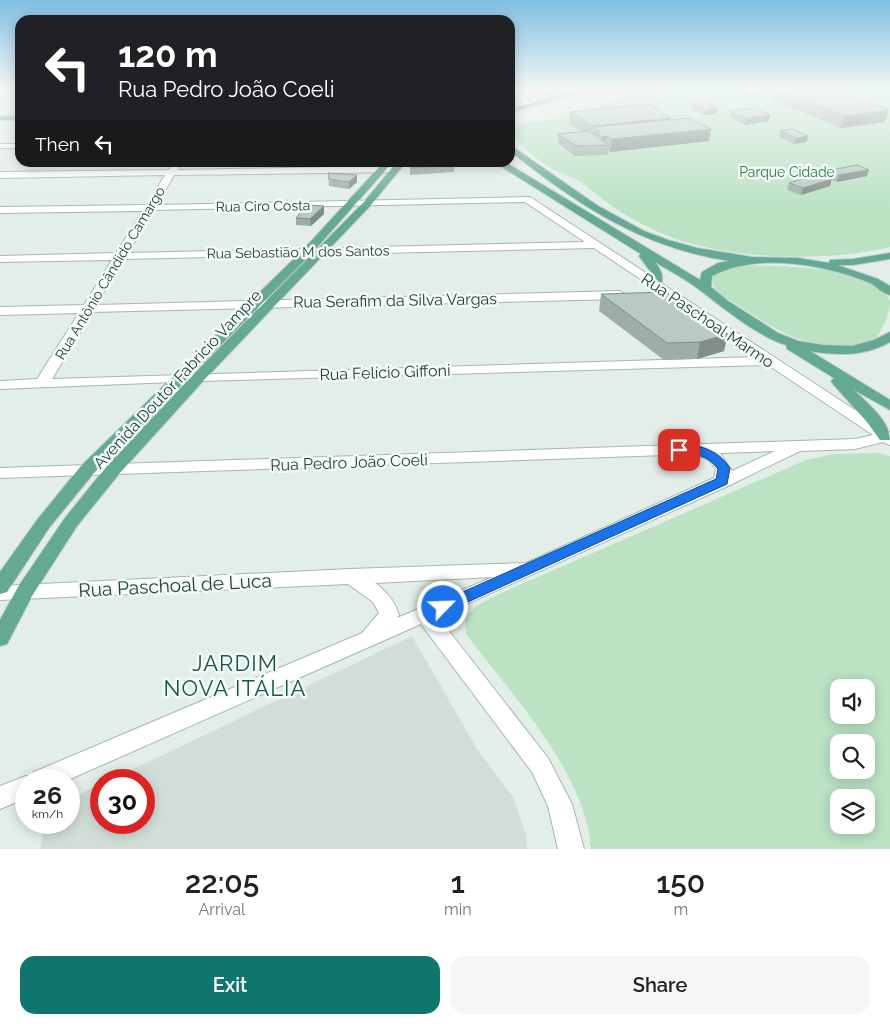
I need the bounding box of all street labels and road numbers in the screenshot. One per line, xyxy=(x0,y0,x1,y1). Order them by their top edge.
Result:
street label: Rua Antônio Cândido Camargo xyxy=(52,184,168,362)
street label: Rua Ciro Costa xyxy=(215,197,311,215)
street label: Rua Sebastião M dos Santos xyxy=(207,242,390,262)
street label: Rua Paschoal Marmo xyxy=(638,269,778,372)
street label: Avenida Doutor Fabricio Vampre xyxy=(89,286,265,473)
street label: Rua Serafim da Silva Vargas xyxy=(293,289,497,312)
street label: Rua Felício Giffoni xyxy=(319,361,451,384)
street label: Rua Pedro João Coeli xyxy=(270,450,428,475)
street label: Rua Paschoal de Luca xyxy=(78,569,272,601)

